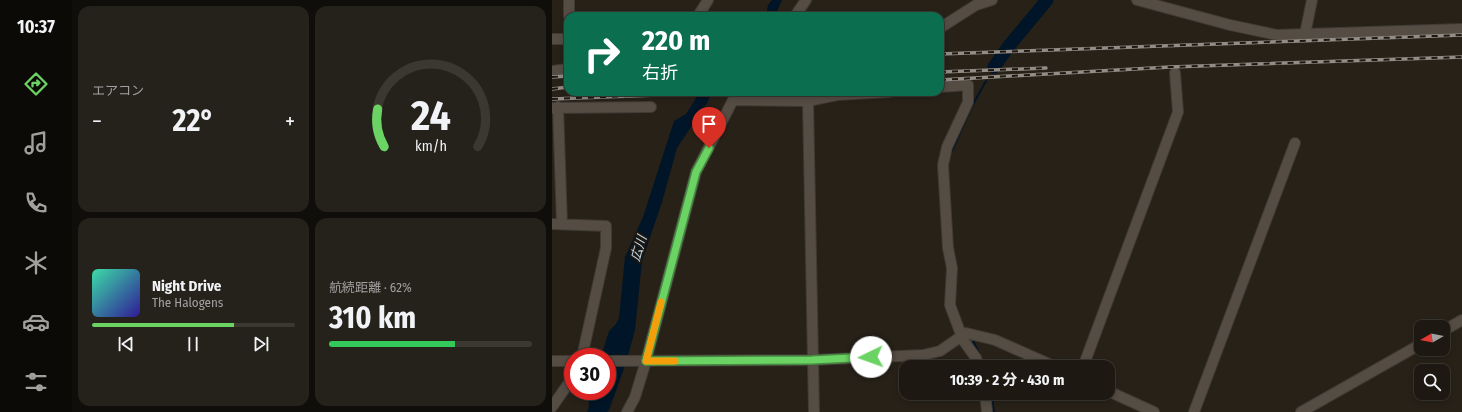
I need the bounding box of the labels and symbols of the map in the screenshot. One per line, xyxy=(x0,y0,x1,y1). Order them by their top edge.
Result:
pin xyxy=(692,107,726,148)
water label: 広川 xyxy=(628,232,650,263)
north arrow xyxy=(1414,320,1450,356)
position arrow xyxy=(850,336,892,378)
speed limit sign: 30 xyxy=(564,348,616,400)

